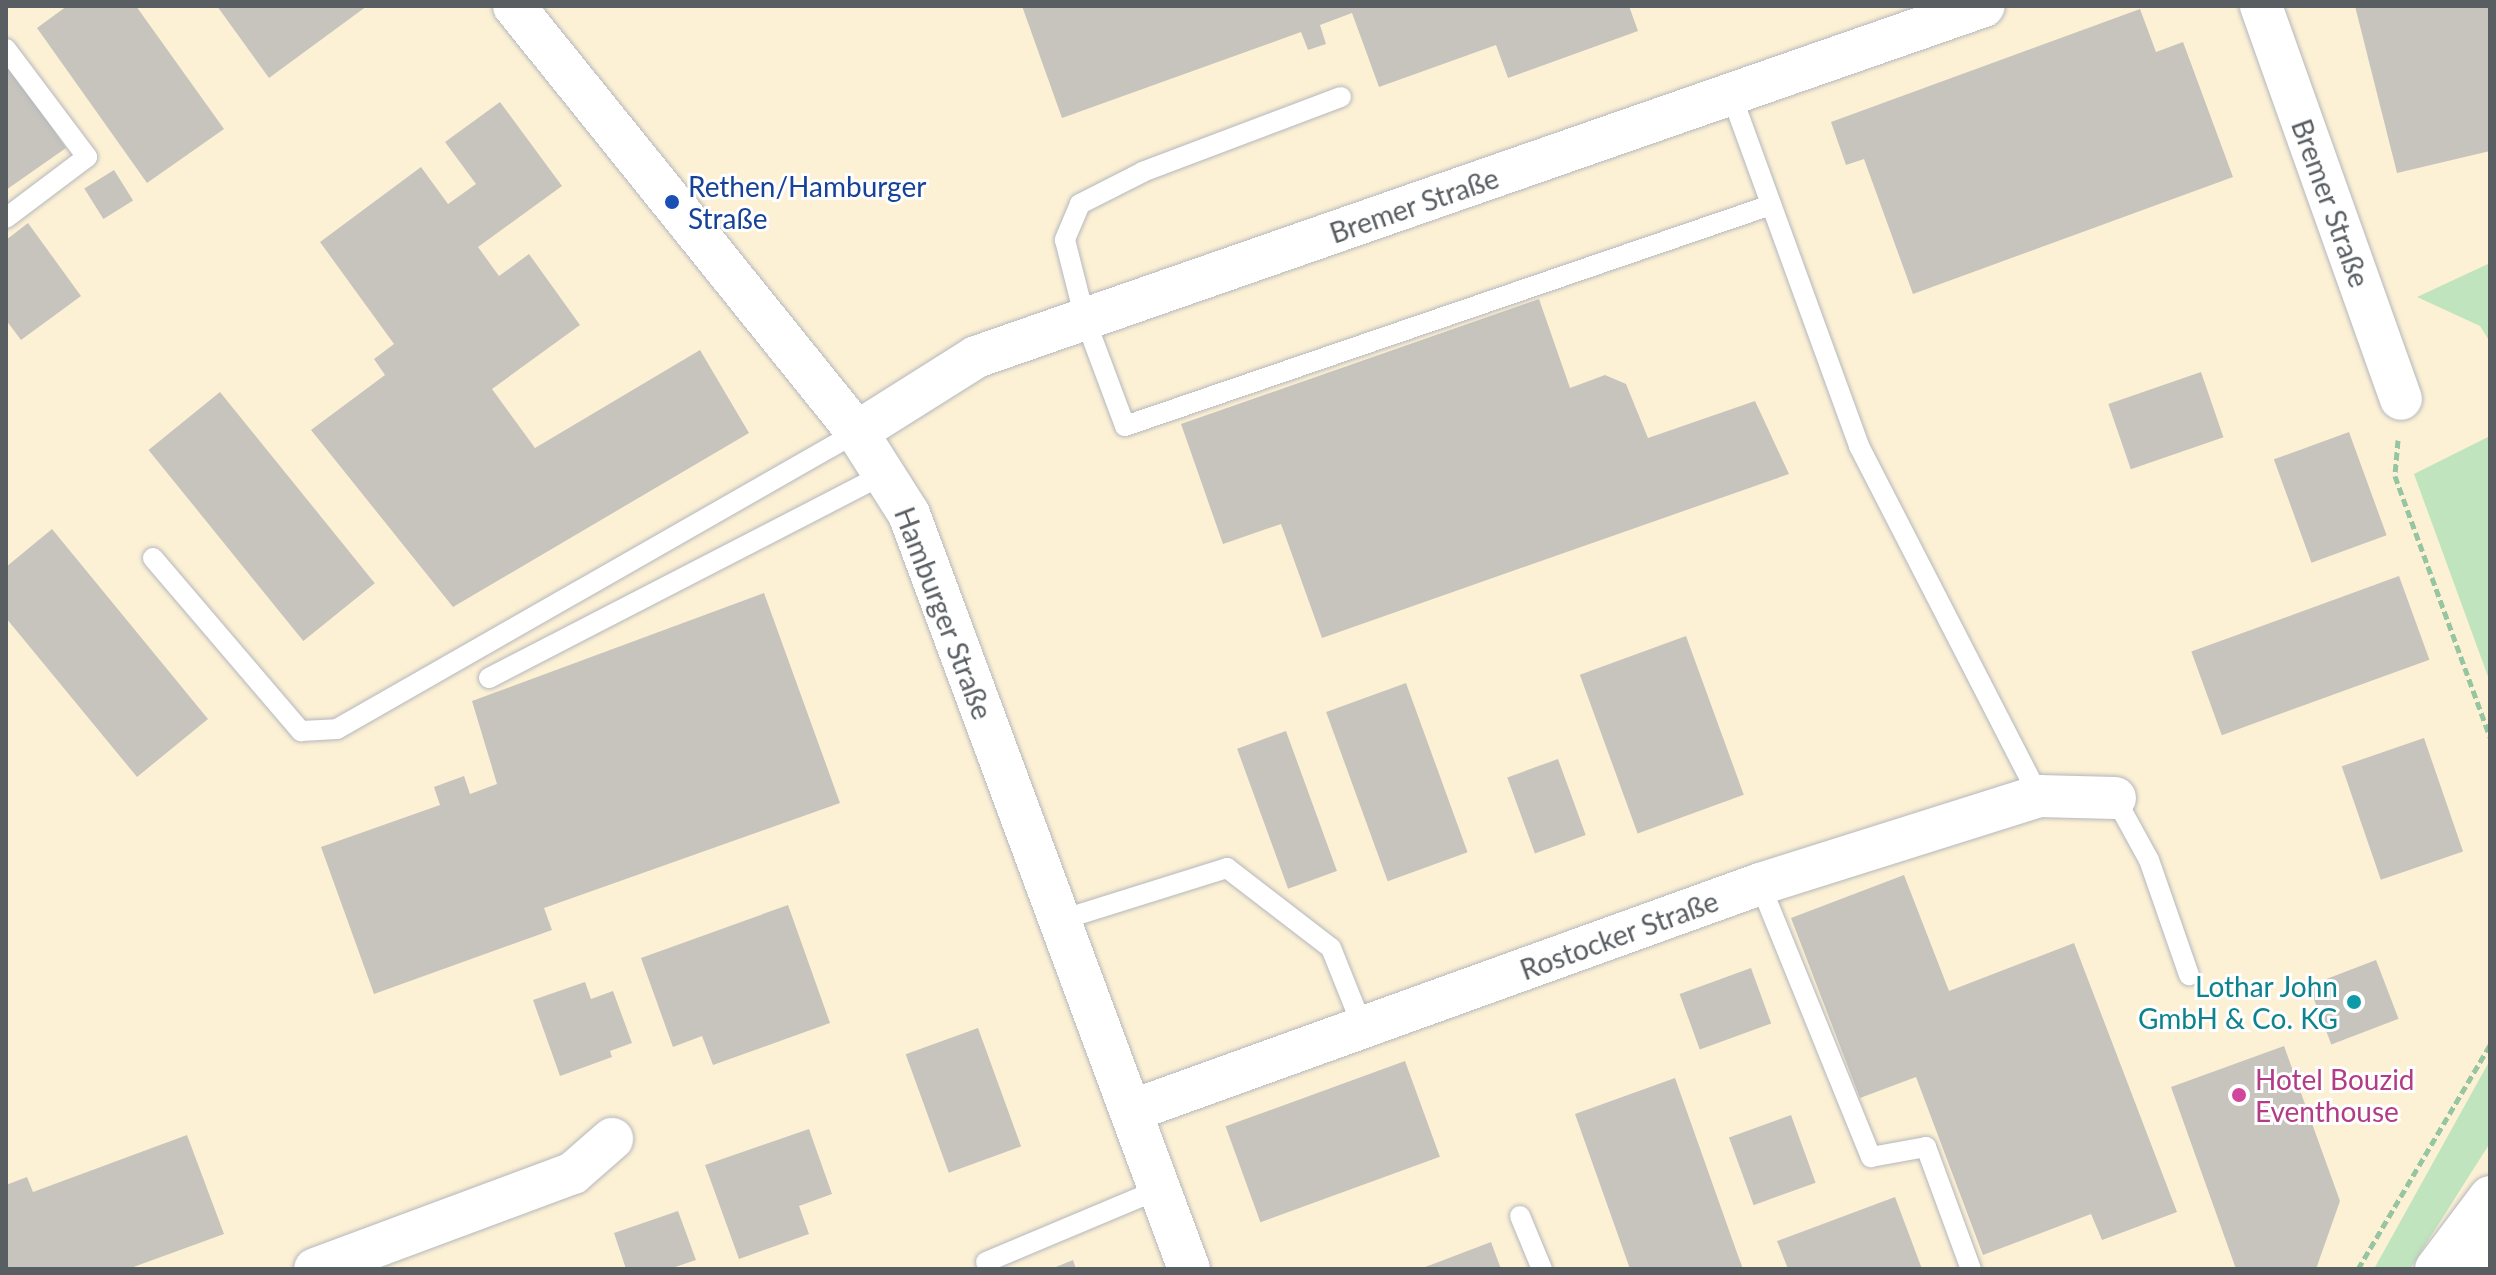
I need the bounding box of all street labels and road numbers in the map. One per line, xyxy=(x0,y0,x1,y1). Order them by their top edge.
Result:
street label: Bremer Straße xyxy=(2285,114,2377,292)
street label: Bremer Straße xyxy=(1325,160,1503,250)
street label: Hamburger Straße xyxy=(888,502,1000,724)
street label: Rostocker Straße xyxy=(1515,883,1723,987)

